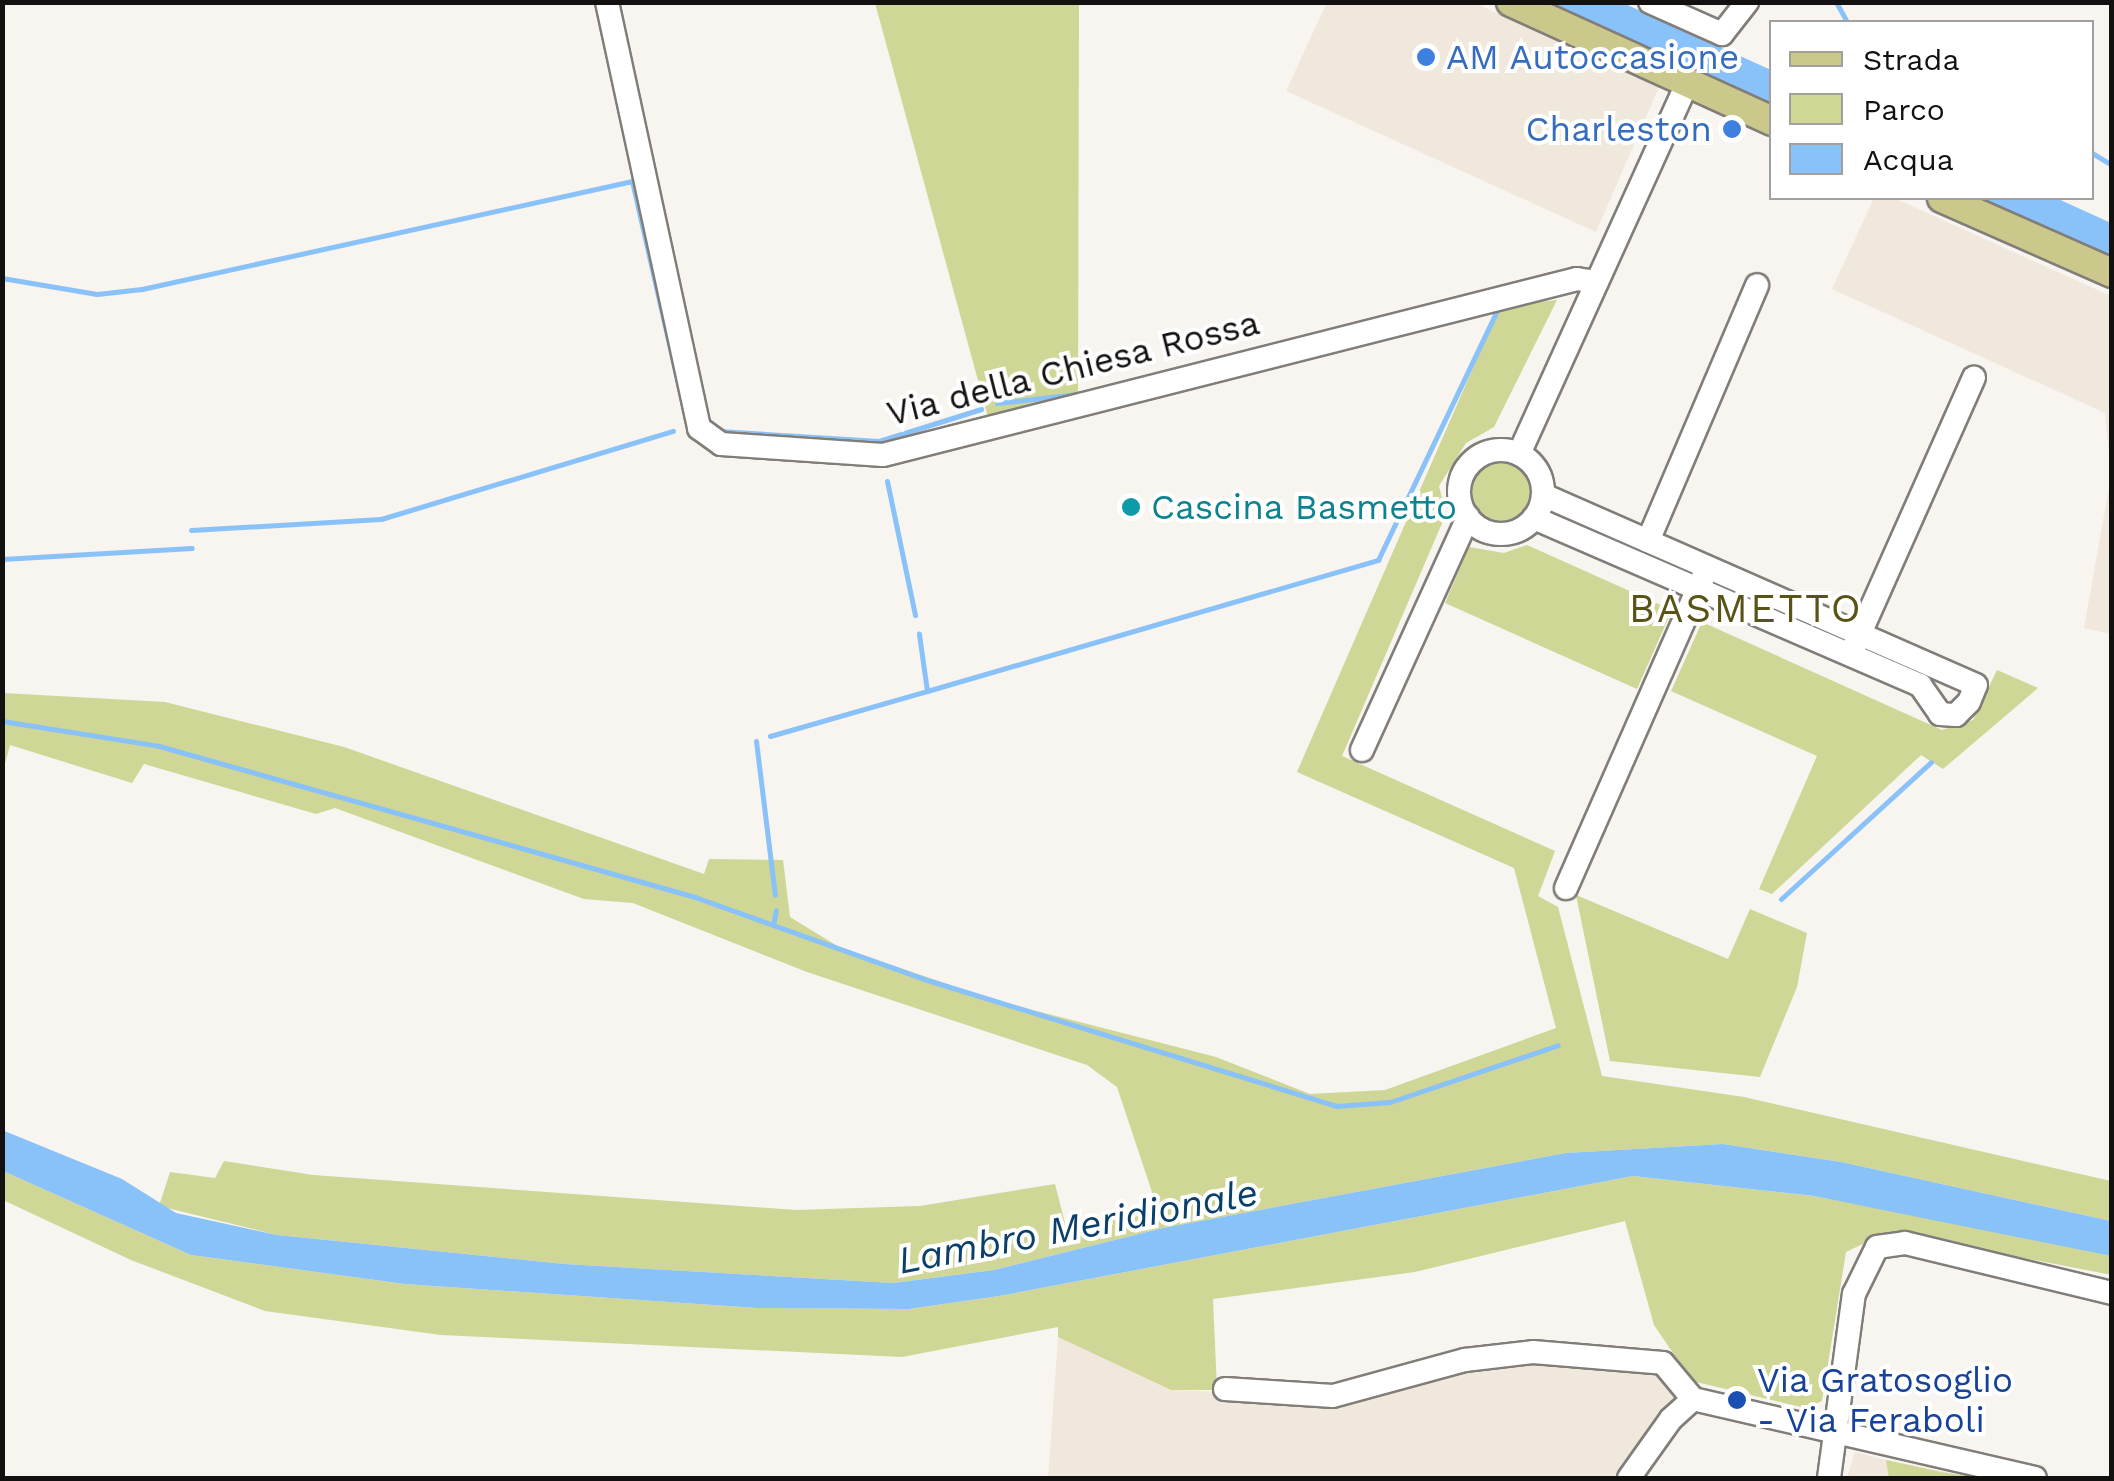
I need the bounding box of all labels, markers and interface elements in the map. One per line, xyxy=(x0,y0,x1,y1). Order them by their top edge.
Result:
legend xyxy=(1769,20,2094,200)
place label: AM Autoccasione xyxy=(1446,36,1741,78)
text: Strada xyxy=(1863,42,1959,77)
marker: AM Autoccasione xyxy=(1415,46,1437,68)
text: Parco xyxy=(1863,92,1945,127)
place label: Charleston xyxy=(1526,108,1712,150)
marker: Charleston xyxy=(1721,118,1743,140)
text: Acqua xyxy=(1863,142,1954,177)
street label: Via della Chiesa Rossa xyxy=(881,301,1265,435)
place label: Cascina Basmetto xyxy=(1151,486,1458,528)
marker: Cascina Basmetto xyxy=(1120,496,1142,518)
district label: BASMETTO xyxy=(1629,585,1863,633)
water label: Lambro Meridionale xyxy=(894,1170,1262,1284)
place label: Via Gratosoglio - Via Feraboli xyxy=(1757,1359,2014,1441)
marker: Via Gratosoglio - Via Feraboli xyxy=(1726,1389,1748,1411)

